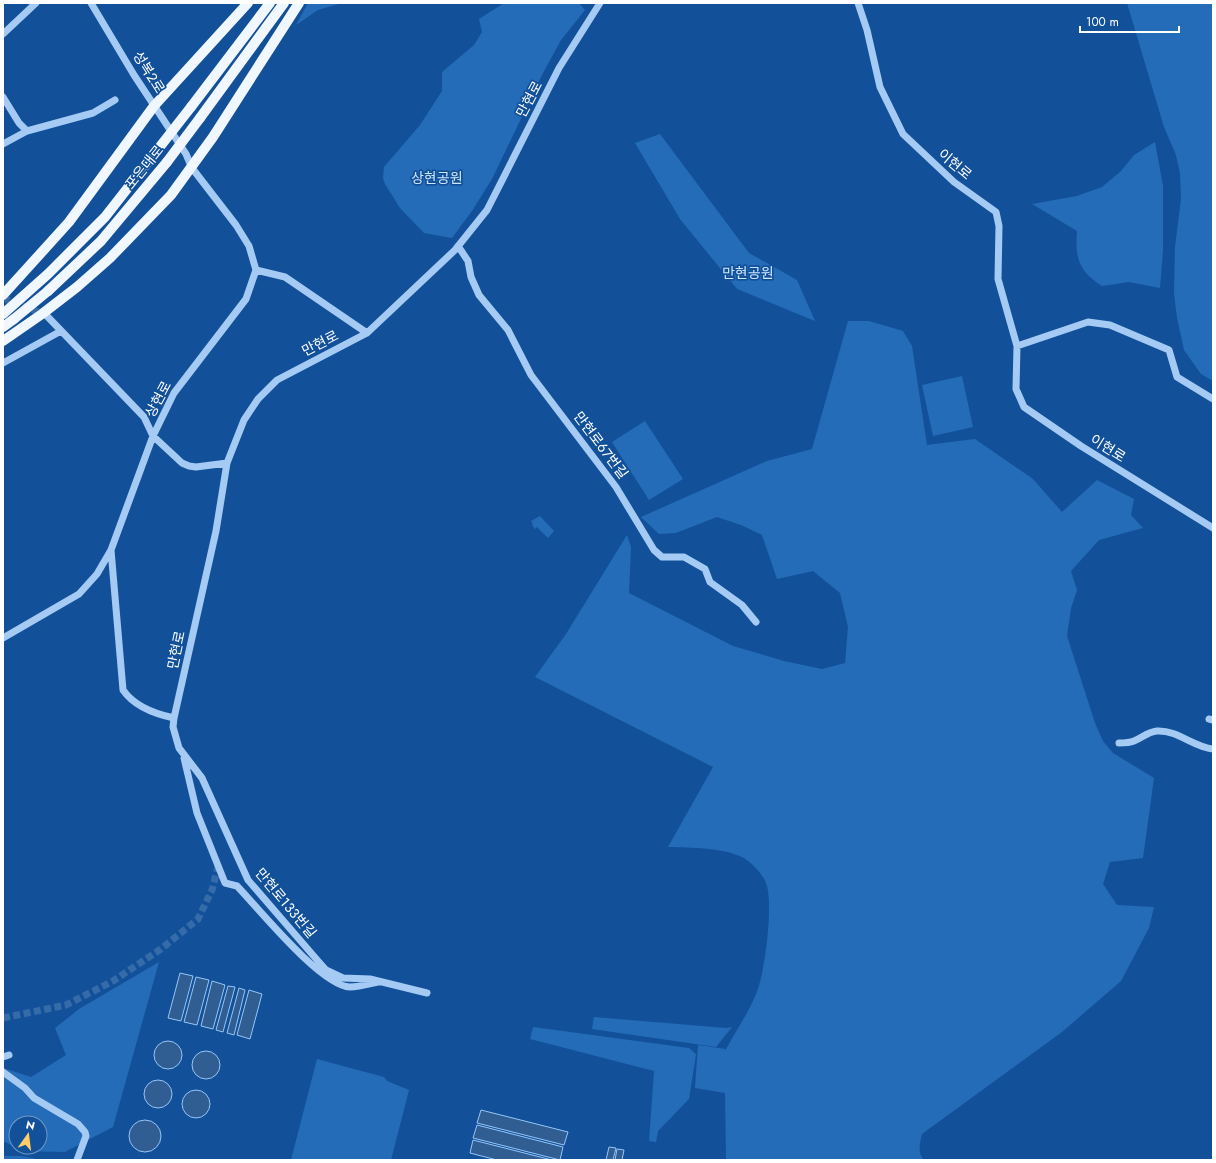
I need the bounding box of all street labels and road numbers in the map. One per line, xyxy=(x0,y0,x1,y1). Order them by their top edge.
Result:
street label: 성복2로 xyxy=(128,47,170,97)
street label: 만현로 xyxy=(511,77,547,121)
street label: 포은대로 xyxy=(120,141,168,193)
street label: 이현로 xyxy=(934,144,976,184)
street label: 만현로 xyxy=(298,325,342,361)
street label: 상현로 xyxy=(140,377,176,421)
street label: 만현로67번길 xyxy=(569,407,633,483)
street label: 이현로 xyxy=(1086,429,1130,467)
street label: 만현로 xyxy=(162,629,190,671)
street label: 만현로133번길 xyxy=(251,864,321,942)

